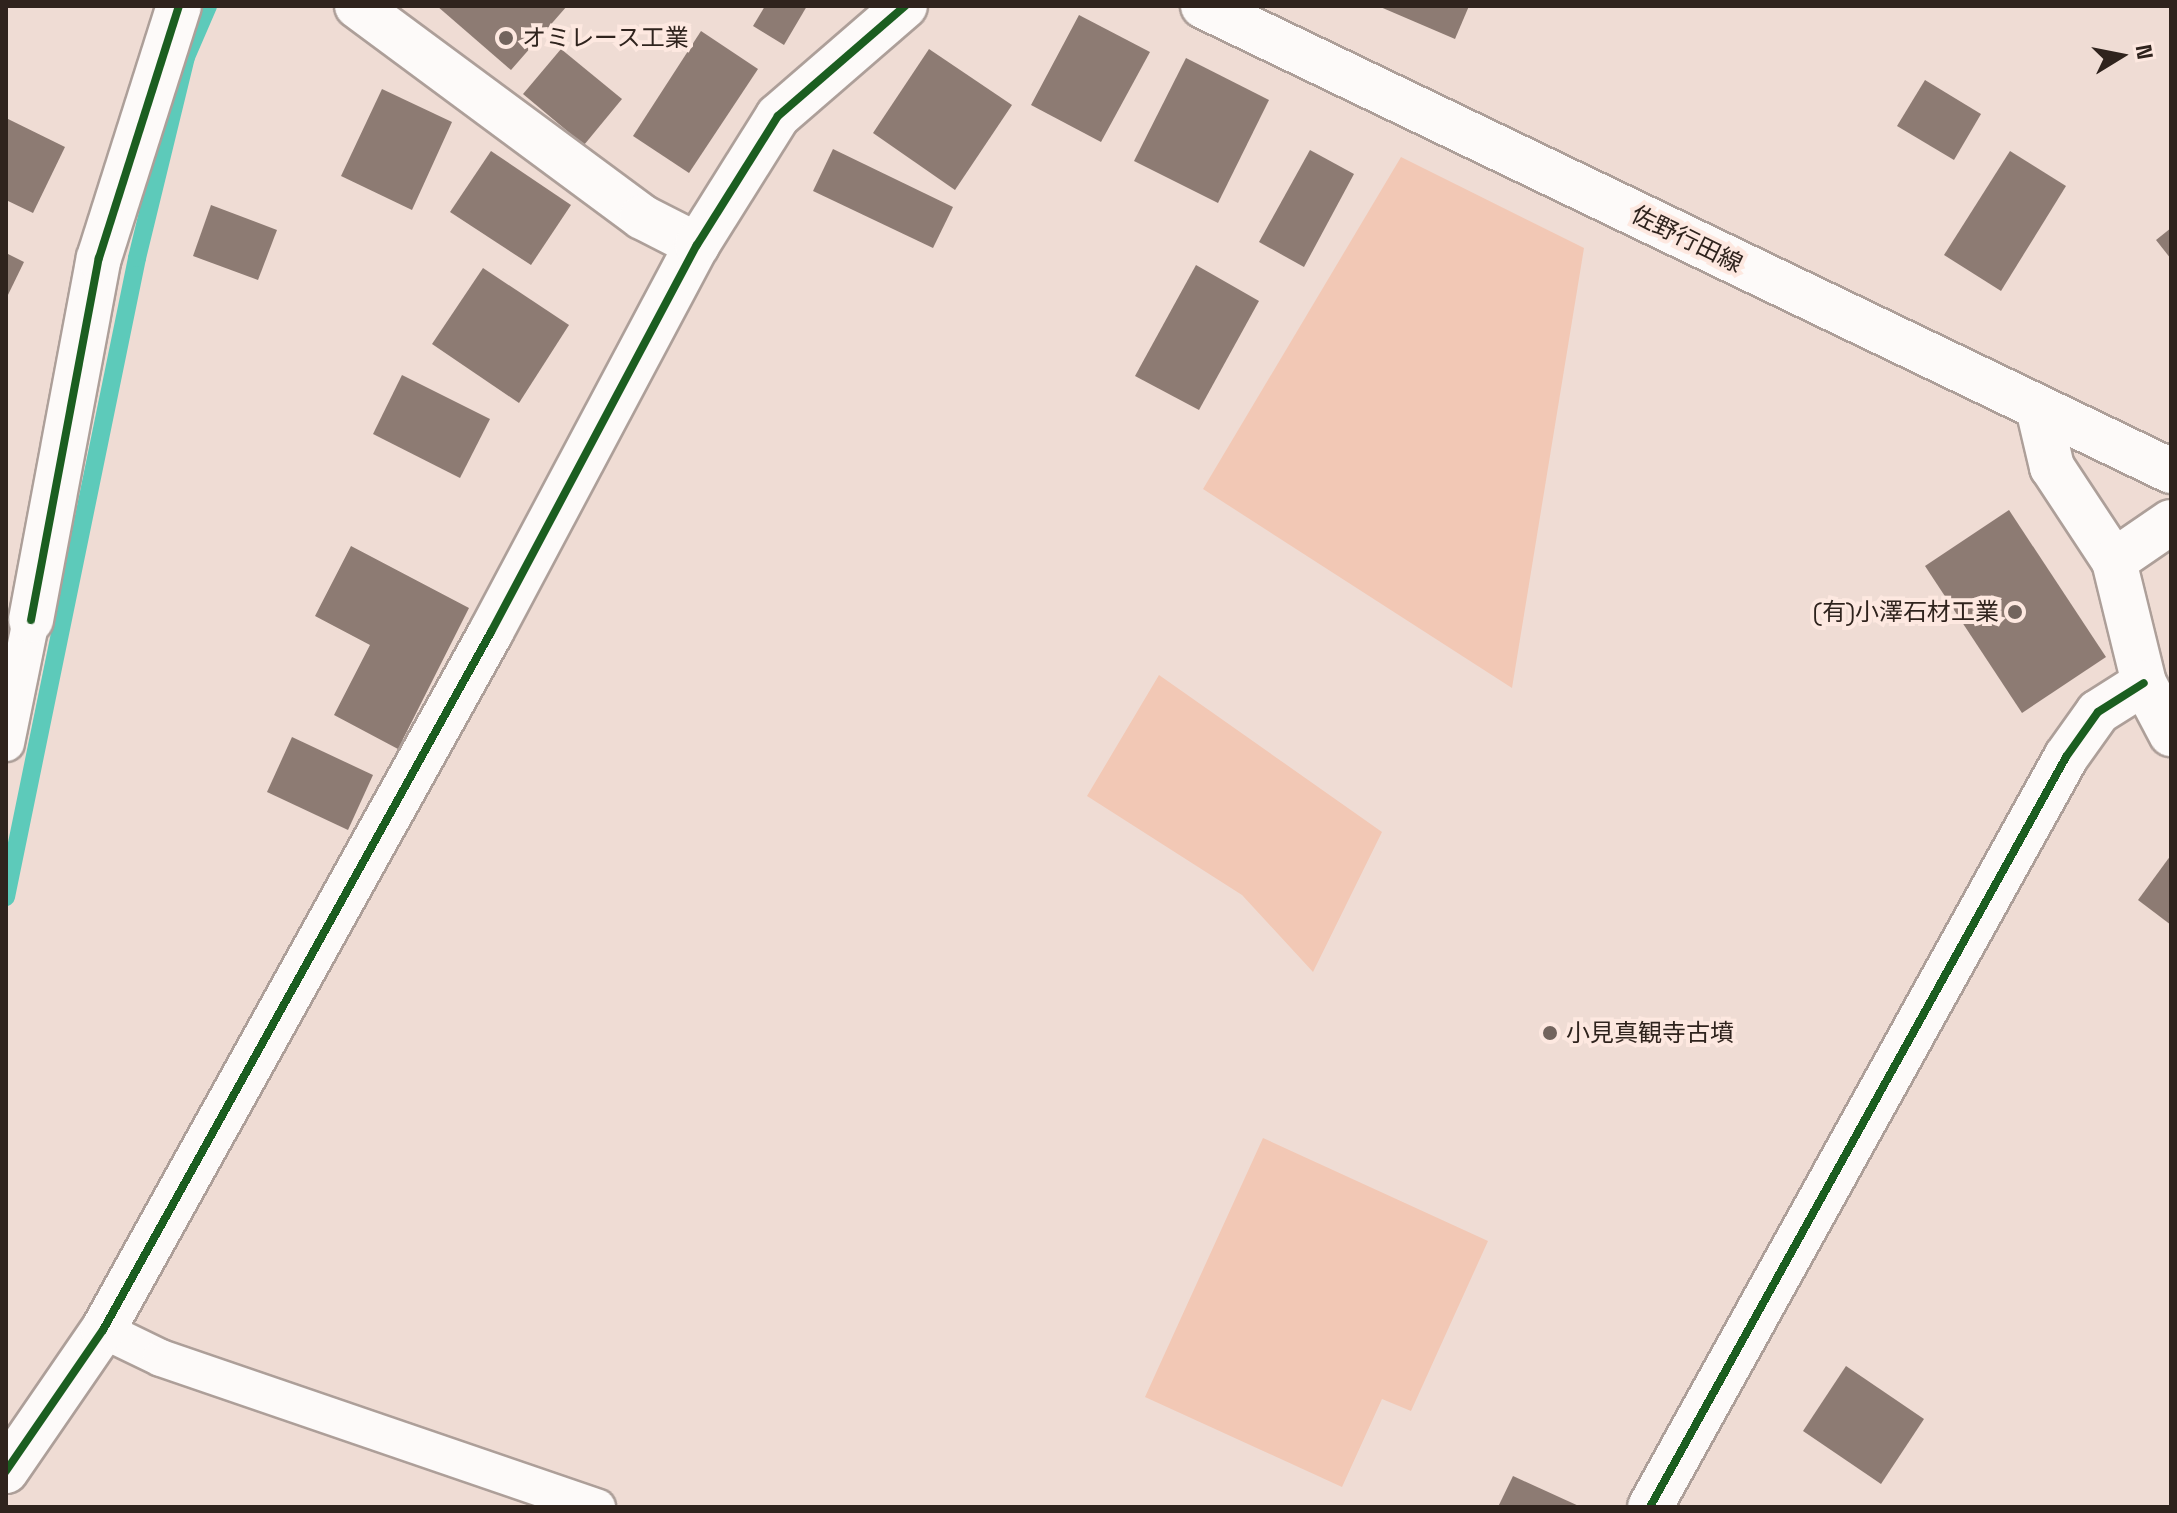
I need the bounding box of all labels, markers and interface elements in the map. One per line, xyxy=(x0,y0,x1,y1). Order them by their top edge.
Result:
north arrow xyxy=(2081,16,2161,96)
place label: オミレース工業 xyxy=(522,24,690,52)
marker: オミレース工業 xyxy=(497,29,515,47)
text: N xyxy=(2130,42,2160,62)
street label: 佐野行田線 xyxy=(1627,200,1747,278)
place label: (有)小澤石材工業 xyxy=(1813,598,1999,626)
marker: (有)小澤石材工業 xyxy=(2006,603,2024,621)
place label: 小見真観寺古墳 xyxy=(1566,1019,1734,1047)
marker: 小見真観寺古墳 xyxy=(1541,1024,1559,1042)

